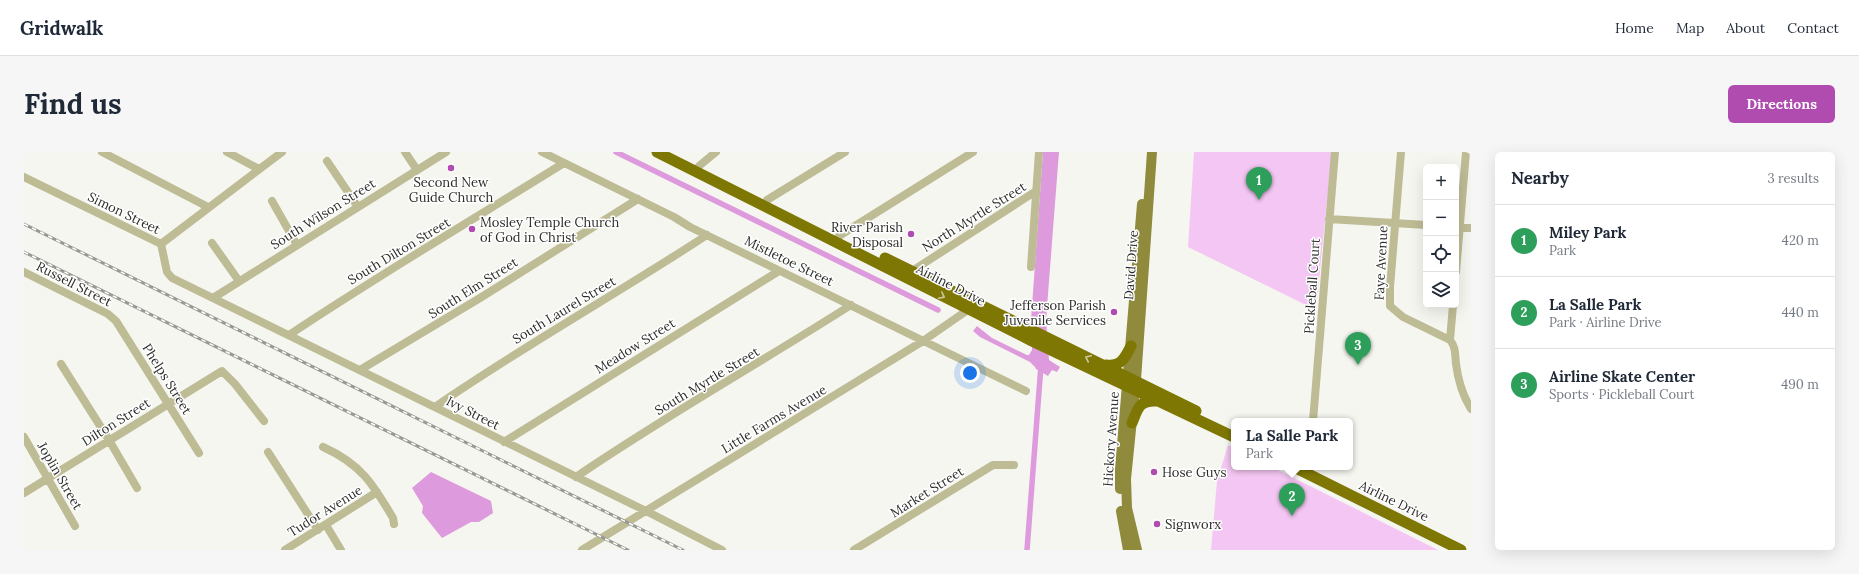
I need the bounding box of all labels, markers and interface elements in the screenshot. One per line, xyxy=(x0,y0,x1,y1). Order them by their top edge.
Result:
text: Gridwalk xyxy=(20,16,103,40)
text: Home xyxy=(1615,19,1654,37)
text: Map xyxy=(1676,19,1704,37)
text: About xyxy=(1726,19,1765,37)
text: Contact xyxy=(1787,19,1839,37)
button: Directions xyxy=(1728,85,1835,123)
text: Find us xyxy=(24,86,122,122)
marker: Second New Guide Church xyxy=(446,163,456,173)
map controls xyxy=(1423,164,1459,308)
button: + xyxy=(1423,164,1459,200)
pin: 1 xyxy=(1246,167,1272,200)
text: Nearby xyxy=(1511,167,1569,189)
text: 3 results xyxy=(1767,170,1819,187)
place label: Second New Guide Church xyxy=(409,174,493,206)
street label: South Wilson Street xyxy=(267,175,379,253)
street label: North Myrtle Street xyxy=(919,178,1029,256)
street label: Simon Street xyxy=(85,188,163,238)
button: − xyxy=(1423,200,1459,236)
street label: South Dilton Street xyxy=(345,214,453,288)
place label: Mosley Temple Church of God in Christ xyxy=(480,214,619,246)
place label: River Parish Disposal xyxy=(831,219,903,251)
text: Miley Park xyxy=(1549,223,1627,242)
marker: Mosley Temple Church of God in Christ xyxy=(467,224,477,234)
street label: Faye Avenue xyxy=(1371,225,1391,301)
marker: River Parish Disposal xyxy=(906,229,916,239)
street label: David Drive xyxy=(1120,229,1142,301)
street label: Mistletoe Street xyxy=(742,232,836,290)
text: 1 xyxy=(1521,232,1527,249)
text: 420 m xyxy=(1782,232,1819,249)
button: locate xyxy=(1423,236,1459,272)
street label: Pickleball Court xyxy=(1300,238,1324,334)
text: Park xyxy=(1549,242,1576,259)
street label: South Elm Street xyxy=(425,254,521,322)
street label: Russell Street xyxy=(33,258,115,310)
street label: Airline Drive xyxy=(913,260,988,310)
street label: South Laurel Street xyxy=(509,272,619,348)
button: layers xyxy=(1423,272,1459,308)
one-way arrow xyxy=(938,291,945,299)
text: La Salle Park xyxy=(1549,295,1641,314)
place label: Jefferson Parish Juvenile Services xyxy=(1003,297,1106,329)
text: 2 xyxy=(1521,304,1527,321)
text: 440 m xyxy=(1782,304,1819,321)
marker: Jefferson Parish Juvenile Services xyxy=(1109,307,1119,317)
text: Park · Airline Drive xyxy=(1549,314,1662,331)
street label: Meadow Street xyxy=(592,315,678,377)
pin: 3 xyxy=(1345,332,1371,365)
street label: Phelps Street xyxy=(139,340,195,418)
street label: South Myrtle Street xyxy=(652,343,762,419)
one-way arrow xyxy=(1085,355,1092,363)
your location xyxy=(960,363,980,383)
text: Airline Skate Center xyxy=(1549,367,1695,386)
text: 3 xyxy=(1520,376,1528,393)
text: 490 m xyxy=(1781,376,1819,393)
street label: Little Farms Avenue xyxy=(718,381,830,457)
text: Sports · Pickleball Court xyxy=(1549,386,1695,403)
street label: Hickory Avenue xyxy=(1099,391,1123,487)
street label: Ivy Street xyxy=(443,392,503,434)
street label: Dilton Street xyxy=(79,394,153,450)
popup xyxy=(1231,418,1353,470)
text: La Salle Park xyxy=(1246,426,1338,445)
street label: Joplin Street xyxy=(33,438,86,513)
text: Park xyxy=(1246,445,1273,462)
street label: Market Street xyxy=(887,463,967,521)
place label: Hose Guys xyxy=(1162,464,1226,481)
marker: Hose Guys xyxy=(1149,467,1159,477)
street label: Airline Drive xyxy=(1355,476,1432,525)
street label: Tudor Avenue xyxy=(285,481,365,541)
pin: 2 xyxy=(1279,483,1305,516)
place label: Signworx xyxy=(1165,516,1221,533)
marker: Signworx xyxy=(1152,519,1162,529)

